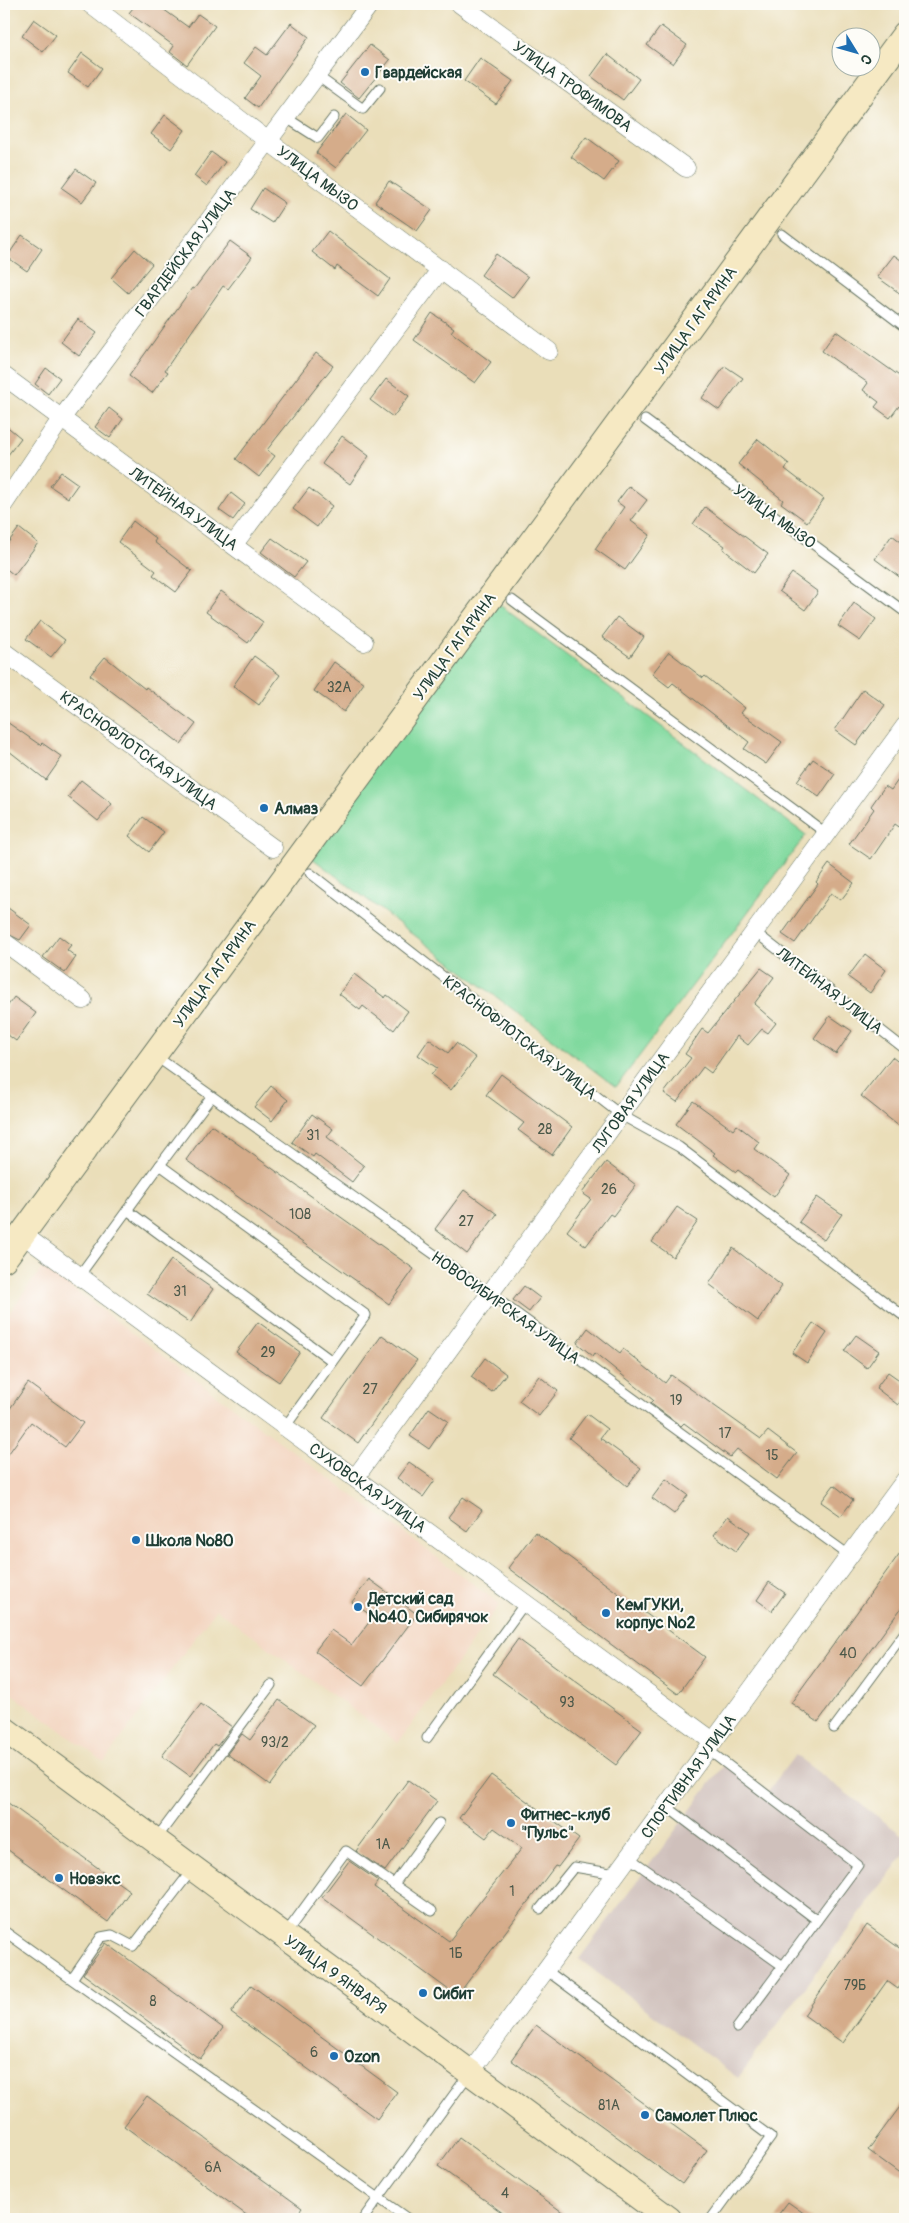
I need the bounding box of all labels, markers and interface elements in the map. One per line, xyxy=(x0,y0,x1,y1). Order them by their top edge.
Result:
north arrow xyxy=(832,28,882,78)
street label: УЛИЦА ТРОФИМОВА xyxy=(509,37,636,137)
text: С xyxy=(856,51,875,68)
place label: Гвардейская xyxy=(375,63,463,83)
marker: Гвардейская xyxy=(359,66,371,78)
street label: УЛИЦА МЫЗО xyxy=(273,142,362,216)
street label: ГВАРДЕЙСКАЯ УЛИЦА xyxy=(131,185,241,321)
street label: УЛИЦА ГАГАРИНА xyxy=(650,263,742,378)
street label: ЛИТЕЙНАЯ УЛИЦА xyxy=(124,462,242,555)
street label: УЛИЦА МЫЗО xyxy=(729,480,819,553)
street label: УЛИЦА ГАГАРИНА xyxy=(409,589,501,704)
house number: 32А xyxy=(327,679,351,696)
street label: КРАСНОФЛОТСКАЯ УЛИЦА xyxy=(56,687,221,815)
place label: Алмаз xyxy=(274,799,319,819)
marker: Алмаз xyxy=(258,802,270,814)
street label: УЛИЦА ГАГАРИНА xyxy=(169,916,261,1031)
street label: ЛИТЕЙНАЯ УЛИЦА xyxy=(771,942,887,1039)
street label: КРАСНОФЛОТСКАЯ УЛИЦА xyxy=(438,971,600,1104)
street label: ЛУГОВАЯ УЛИЦА xyxy=(587,1048,674,1158)
house number: 28 xyxy=(538,1121,552,1138)
house number: 31 xyxy=(306,1127,320,1144)
house number: 26 xyxy=(601,1181,617,1198)
house number: 108 xyxy=(289,1206,311,1223)
house number: 27 xyxy=(458,1213,474,1230)
street label: НОВОСИБИРСКАЯ УЛИЦА xyxy=(427,1247,584,1368)
house number: 31 xyxy=(173,1283,187,1300)
house number: 29 xyxy=(260,1344,276,1361)
house number: 27 xyxy=(362,1381,378,1398)
house number: 19 xyxy=(670,1392,682,1409)
house number: 17 xyxy=(719,1425,732,1442)
street label: СУХОВСКАЯ УЛИЦА xyxy=(305,1439,430,1537)
house number: 15 xyxy=(765,1447,779,1464)
place label: Школа №80 xyxy=(145,1531,234,1551)
marker: Школа №80 xyxy=(130,1534,142,1546)
place label: Детский сад №40, Сибирячок xyxy=(367,1589,488,1627)
place label: КемГУКИ, корпус №2 xyxy=(616,1595,695,1633)
marker: Детский сад №40, Сибирячок xyxy=(352,1601,364,1613)
marker: КемГУКИ, корпус №2 xyxy=(600,1607,612,1619)
house number: 40 xyxy=(839,1645,857,1662)
house number: 93 xyxy=(559,1694,575,1711)
street label: СПОРТИВНАЯ УЛИЦА xyxy=(637,1710,741,1843)
house number: 93/2 xyxy=(261,1734,289,1751)
place label: Фитнес-клуб "Пульс" xyxy=(520,1805,611,1843)
marker: Фитнес-клуб "Пульс" xyxy=(505,1817,517,1829)
house number: 1А xyxy=(376,1836,390,1853)
place label: Новэкс xyxy=(69,1869,121,1889)
marker: Новэкс xyxy=(53,1872,65,1884)
house number: 1 xyxy=(509,1883,515,1900)
street label: УЛИЦА 9 ЯНВАРЯ xyxy=(280,1931,391,2019)
house number: 1Б xyxy=(449,1945,463,1962)
house number: 79Б xyxy=(843,1977,867,1994)
place label: Сибит xyxy=(433,1984,475,2004)
marker: Сибит xyxy=(417,1987,429,1999)
house number: 8 xyxy=(149,1993,157,2010)
house number: 6 xyxy=(310,2044,318,2061)
place label: Ozon xyxy=(344,2047,380,2067)
marker: Ozon xyxy=(328,2050,340,2062)
house number: 81А xyxy=(598,2097,620,2114)
place label: Самолет Плюс xyxy=(655,2106,758,2126)
marker: Самолет Плюс xyxy=(639,2109,651,2121)
house number: 6А xyxy=(204,2159,222,2176)
house number: 4 xyxy=(501,2185,509,2202)

